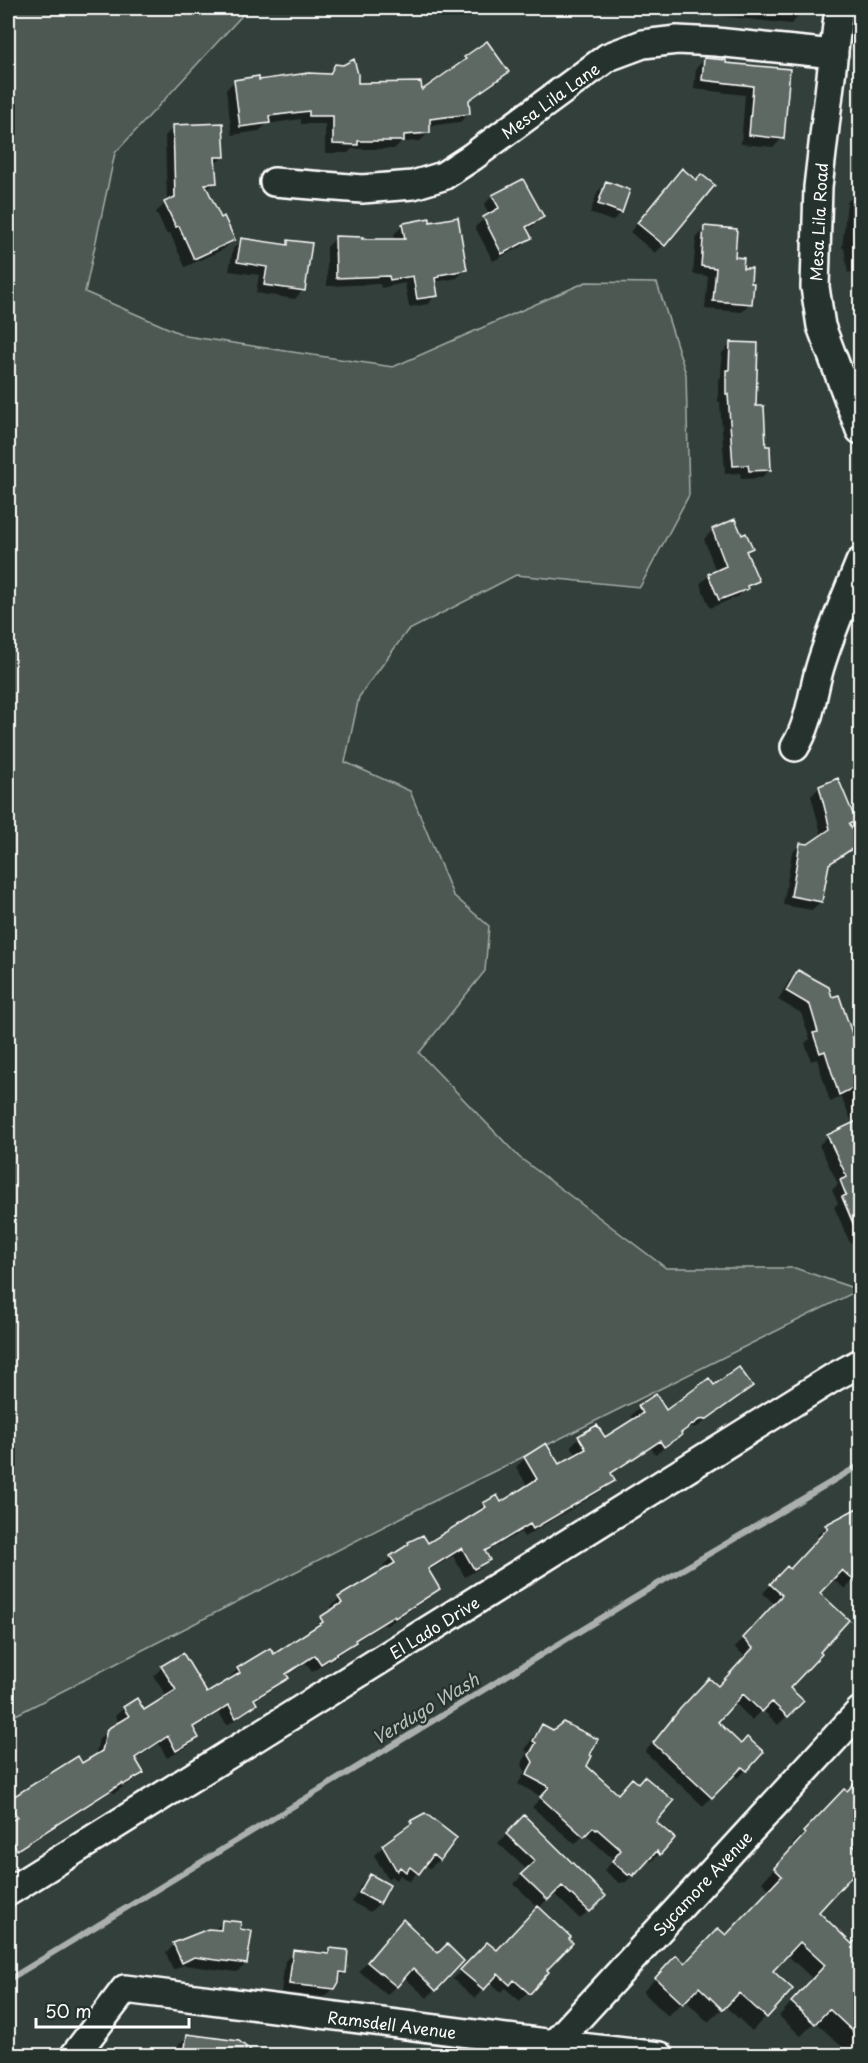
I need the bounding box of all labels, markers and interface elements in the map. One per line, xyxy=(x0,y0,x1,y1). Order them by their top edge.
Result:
street label: Mesa Lila Lane xyxy=(496,56,604,144)
street label: Mesa Lila Road xyxy=(803,162,833,282)
street label: El Lado Drive xyxy=(385,1590,483,1664)
water label: Verdugo Wash xyxy=(366,1665,484,1751)
street label: Sycamore Avenue xyxy=(647,1825,757,1941)
scale bar xyxy=(36,1991,189,2029)
text: 50 m xyxy=(45,1997,92,2024)
street label: Ramsdell Avenue xyxy=(326,2004,458,2044)

